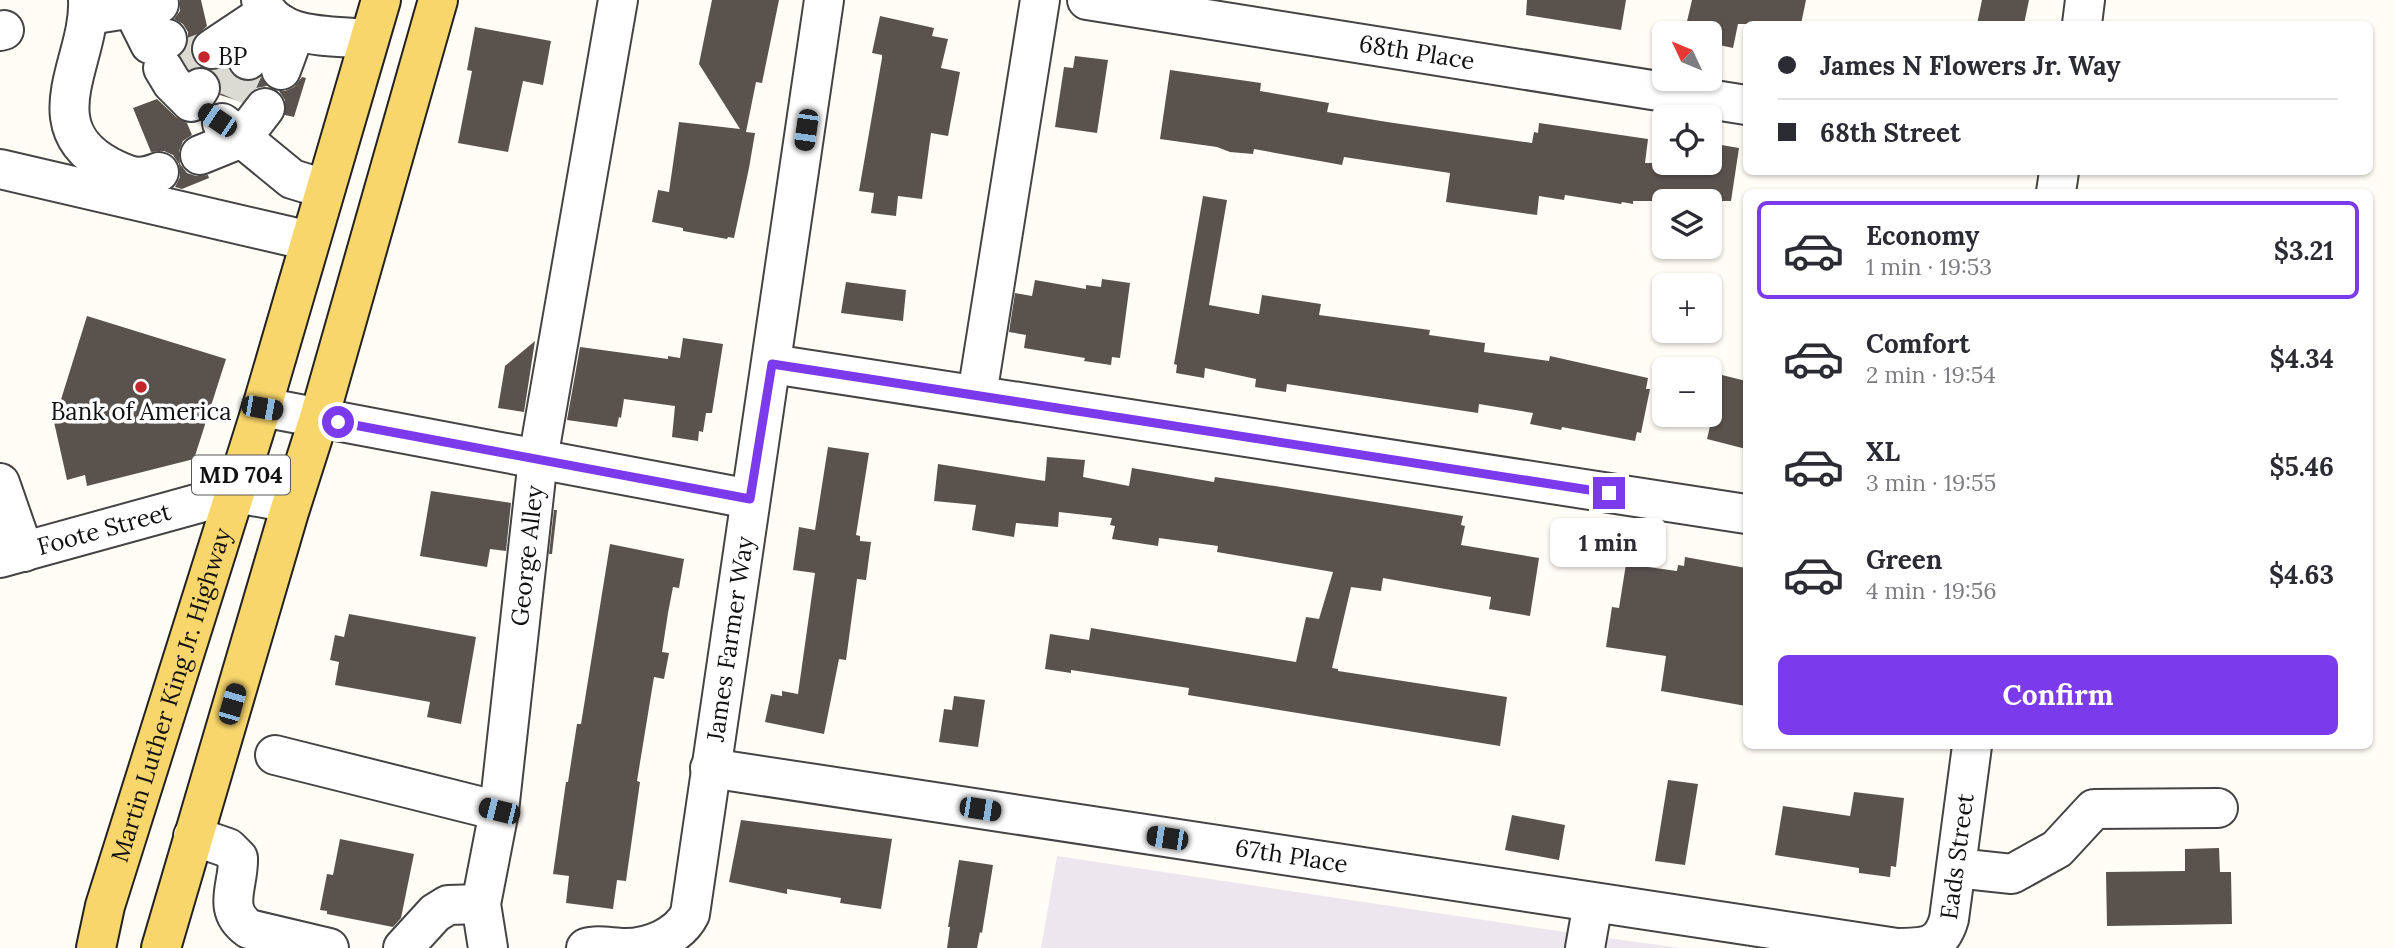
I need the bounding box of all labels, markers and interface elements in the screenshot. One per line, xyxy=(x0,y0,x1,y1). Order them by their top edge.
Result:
north arrow xyxy=(1652,21,1722,91)
map controls xyxy=(1652,21,1722,427)
street label: 68th Place xyxy=(1357,28,1477,77)
place label: BP xyxy=(218,41,247,72)
marker: BP xyxy=(196,49,212,65)
text: James N Flowers Jr. Way xyxy=(1820,49,2121,82)
car xyxy=(194,100,241,140)
button: locate xyxy=(1652,105,1722,175)
car xyxy=(793,108,820,152)
text: 68th Street xyxy=(1820,116,1961,149)
button: layers xyxy=(1652,189,1722,259)
icon: car xyxy=(1782,219,1845,282)
text: Economy xyxy=(1866,219,1979,252)
text: $3.21 xyxy=(2274,234,2334,267)
text: 1 min · 19:53 xyxy=(1866,252,1992,281)
button: + xyxy=(1652,273,1722,343)
icon: car xyxy=(1782,327,1845,390)
text: Comfort xyxy=(1866,327,1970,360)
text: $4.34 xyxy=(2270,342,2334,375)
button: − xyxy=(1652,357,1722,427)
text: 2 min · 19:54 xyxy=(1866,360,1996,389)
marker: Bank of America xyxy=(133,379,149,395)
car xyxy=(240,394,285,422)
place label: Bank of America xyxy=(50,396,232,427)
route start xyxy=(322,406,354,438)
icon: car xyxy=(1782,435,1845,498)
text: XL xyxy=(1866,435,1900,468)
text: $5.46 xyxy=(2269,450,2334,483)
road number: MD 704 xyxy=(192,456,290,495)
text: 3 min · 19:55 xyxy=(1866,468,1996,497)
route end xyxy=(1593,477,1625,509)
street label: George Alley xyxy=(504,483,550,628)
street label: Foote Street xyxy=(34,495,175,562)
callout: 1 min xyxy=(1551,518,1667,566)
street label: Martin Luther King Jr. Highway xyxy=(104,524,238,866)
text: 1 min xyxy=(1579,528,1637,557)
street label: James Farmer Way xyxy=(699,534,760,744)
icon: car xyxy=(1782,543,1845,606)
text: Green xyxy=(1866,543,1942,576)
text: $4.63 xyxy=(2269,558,2334,591)
text: 4 min · 19:56 xyxy=(1866,576,1997,605)
button: Confirm xyxy=(1778,655,2338,735)
car xyxy=(217,681,248,727)
street label: Eads Street xyxy=(1933,791,1981,921)
car xyxy=(958,795,1003,823)
car xyxy=(477,796,522,826)
car xyxy=(1145,824,1190,852)
street label: 67th Place xyxy=(1233,832,1350,880)

